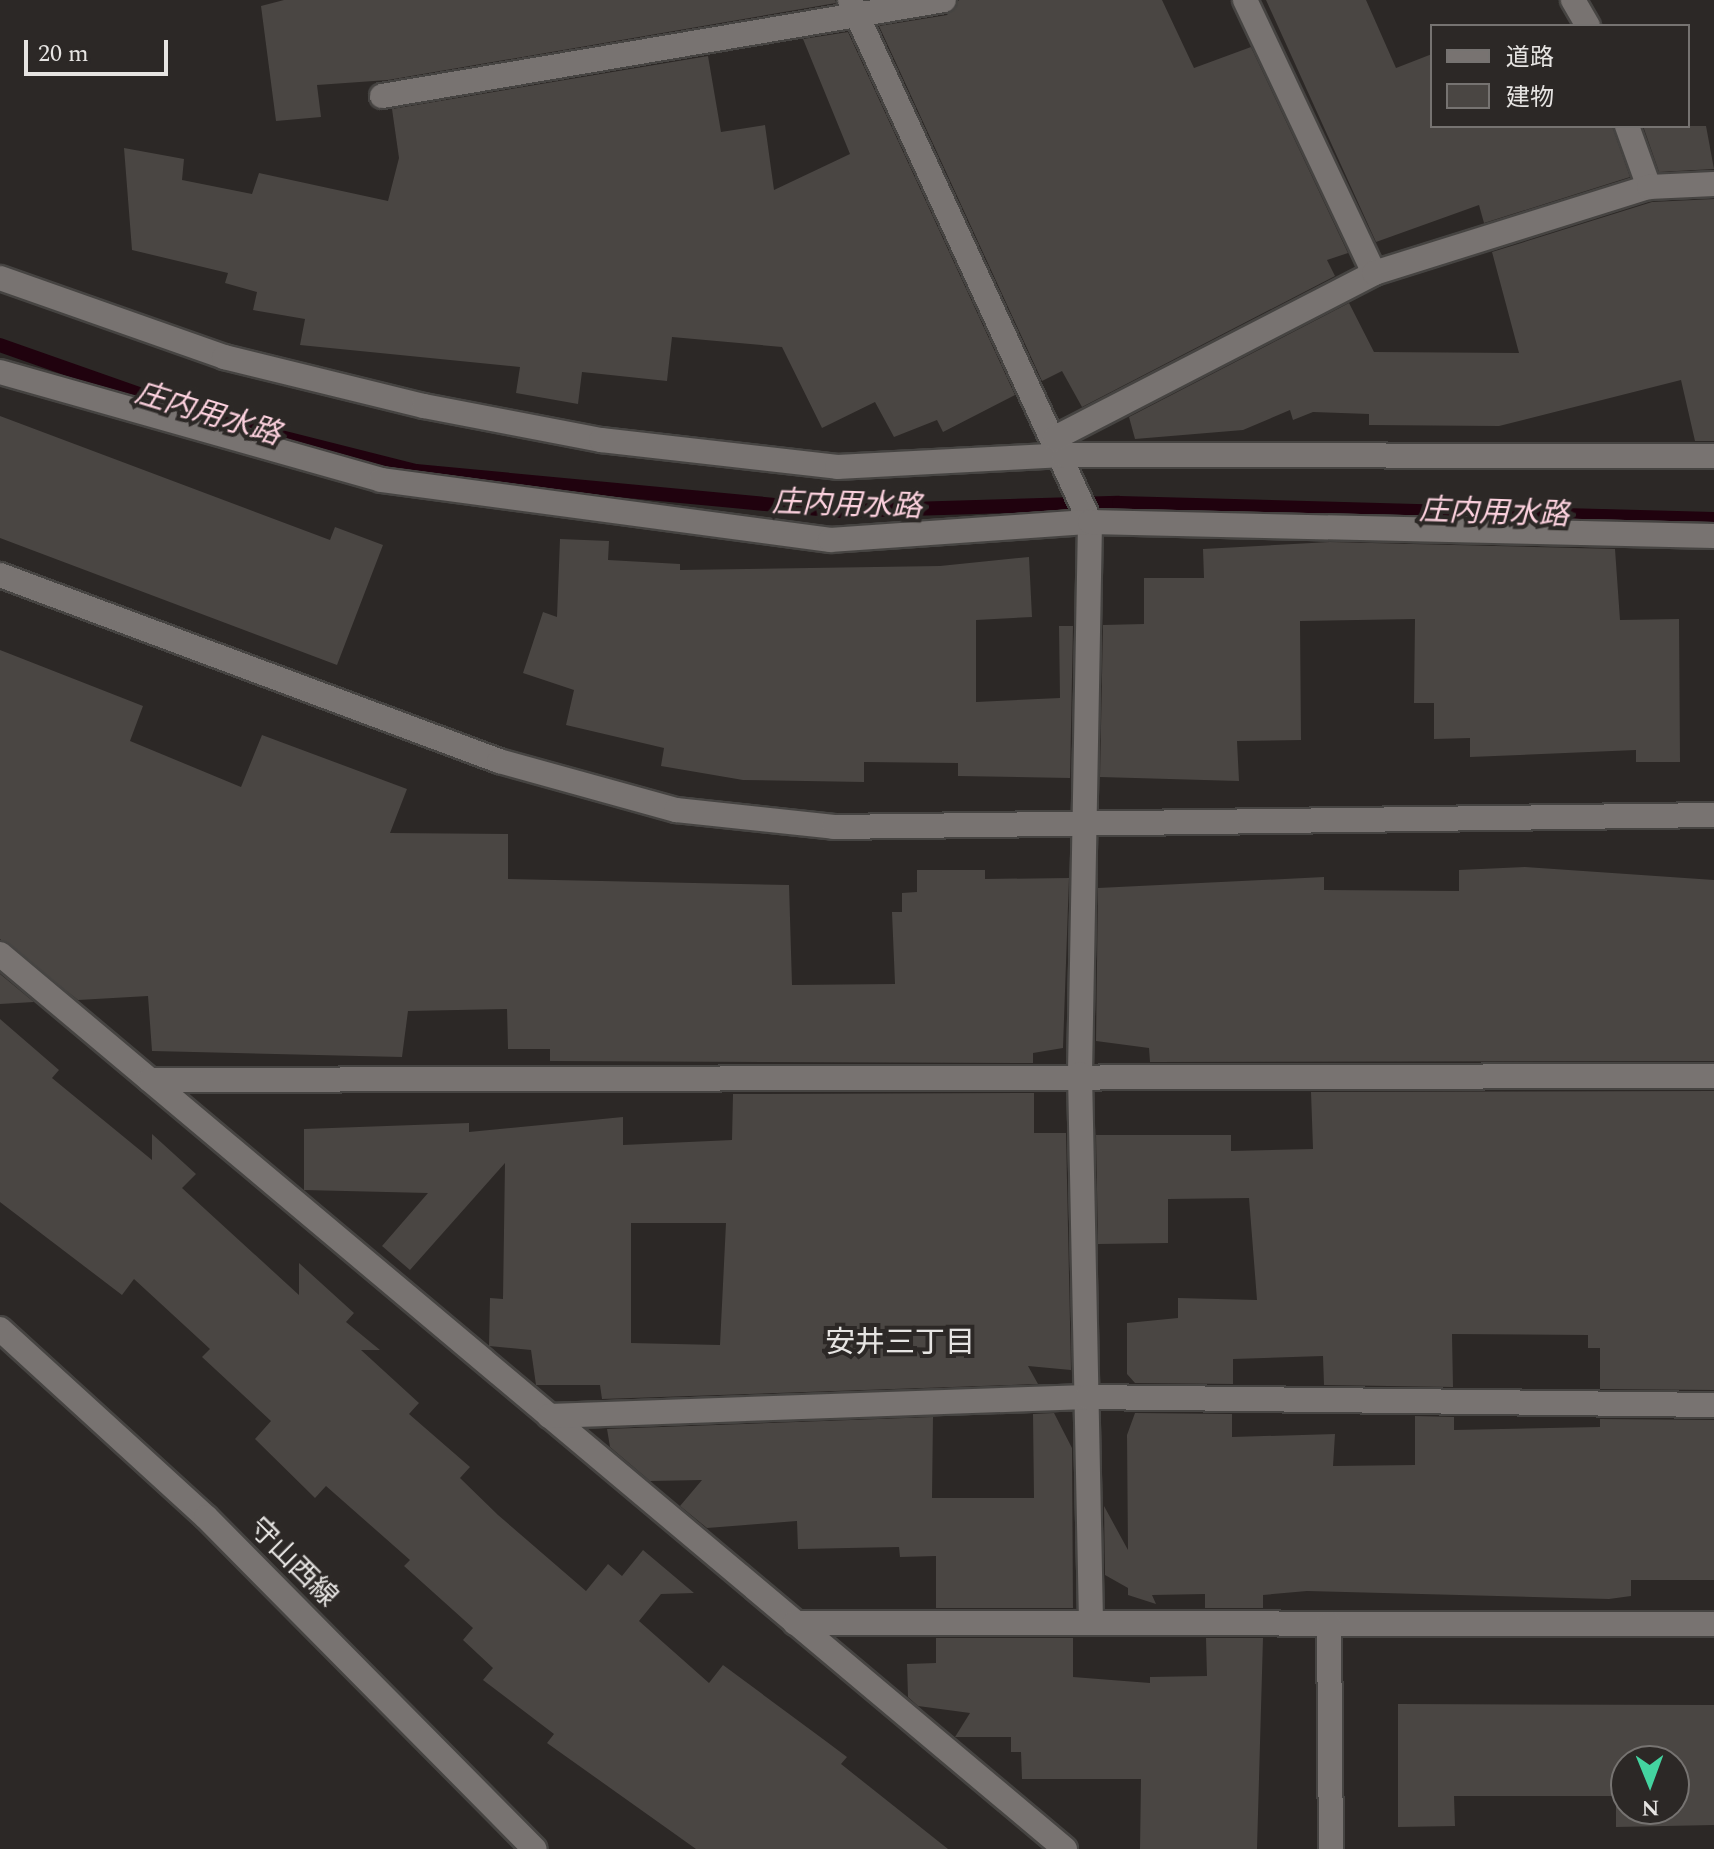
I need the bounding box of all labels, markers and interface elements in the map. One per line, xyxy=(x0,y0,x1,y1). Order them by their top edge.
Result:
scale bar xyxy=(28,24,172,74)
legend xyxy=(1430,24,1690,128)
text: 20 m xyxy=(38,36,89,72)
text: 道路 xyxy=(1506,40,1554,76)
text: 建物 xyxy=(1506,80,1554,116)
water label: 庄内用水路 xyxy=(131,375,285,453)
water label: 庄内用水路 xyxy=(771,484,923,526)
water label: 庄内用水路 xyxy=(1418,492,1570,534)
district label: 安井三丁目 xyxy=(825,1325,975,1361)
street label: 守山西線 xyxy=(242,1512,344,1614)
north arrow xyxy=(1610,1745,1690,1825)
text: N xyxy=(1641,1791,1660,1824)

